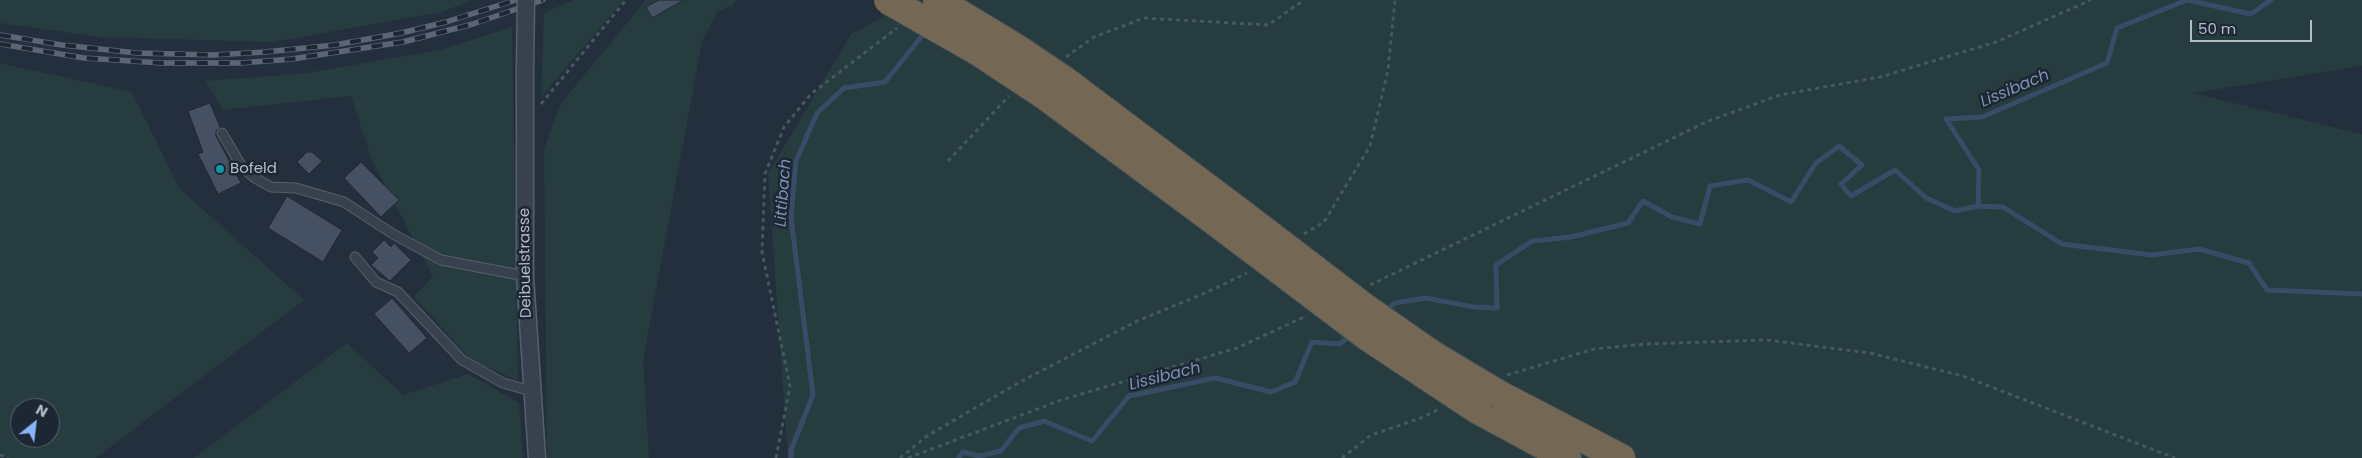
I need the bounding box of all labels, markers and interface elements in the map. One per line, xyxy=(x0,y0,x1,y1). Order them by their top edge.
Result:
scale bar xyxy=(2192,10,2314,42)
text: 50 m xyxy=(2198,18,2236,39)
water label: Lissibach xyxy=(1978,66,2052,112)
water label: Littibach xyxy=(772,158,796,228)
place label: Bofeld xyxy=(230,160,277,178)
marker: Bofeld xyxy=(214,163,226,175)
street label: Deibuelstrasse xyxy=(516,208,536,318)
water label: Lissibach xyxy=(1127,359,1203,395)
north arrow xyxy=(10,398,60,448)
text: N xyxy=(32,399,51,422)

